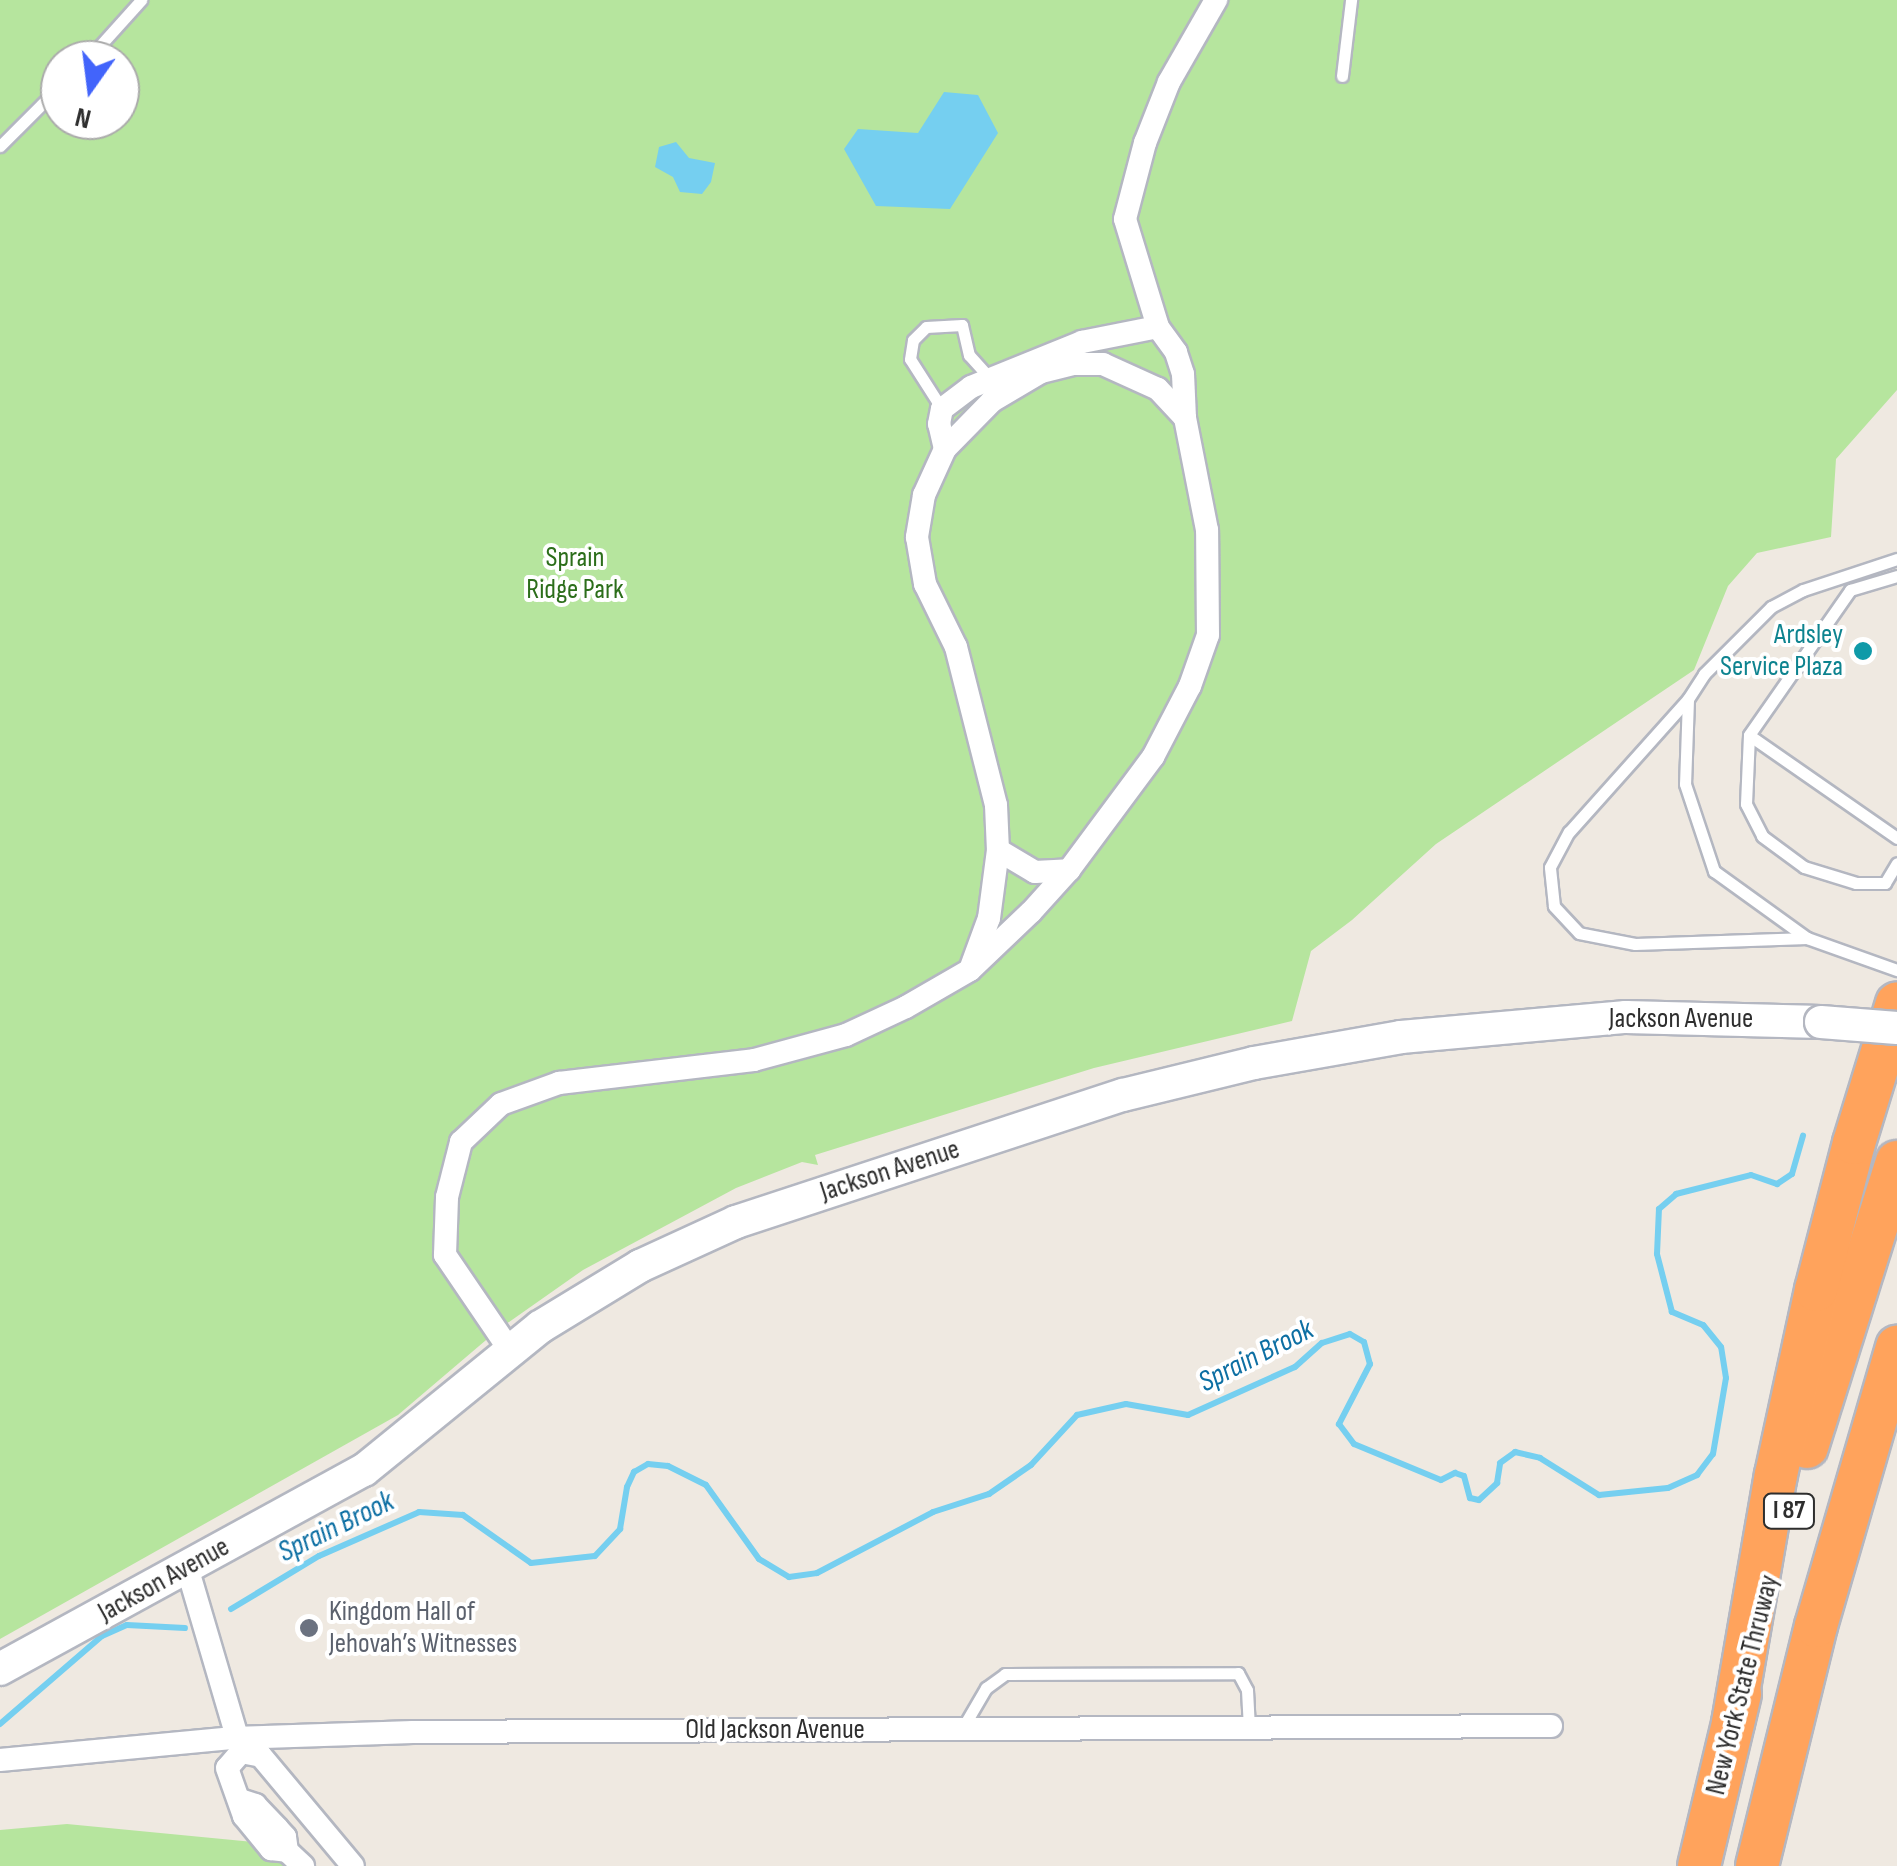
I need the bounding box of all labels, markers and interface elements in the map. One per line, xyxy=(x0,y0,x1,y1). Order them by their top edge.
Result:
north arrow xyxy=(40,40,140,140)
text: N xyxy=(72,100,94,135)
park label: Sprain Ridge Park xyxy=(526,541,624,607)
place label: Ardsley Service Plaza xyxy=(1720,618,1843,684)
marker: Ardsley Service Plaza xyxy=(1852,640,1874,662)
street label: Jackson Avenue xyxy=(1609,1002,1753,1036)
street label: Jackson Avenue xyxy=(816,1133,964,1209)
water label: Sprain Brook xyxy=(1192,1312,1320,1400)
water label: Sprain Brook xyxy=(272,1484,400,1570)
road number: I 87 xyxy=(1762,1491,1816,1531)
street label: Jackson Avenue xyxy=(93,1530,235,1630)
street label: New York State Thruway xyxy=(1699,1572,1787,1798)
place label: Kingdom Hall of Jehovah’s Witnesses xyxy=(329,1595,517,1661)
marker: Kingdom Hall of Jehovah’s Witnesses xyxy=(298,1617,320,1639)
street label: Old Jackson Avenue xyxy=(685,1713,865,1747)

